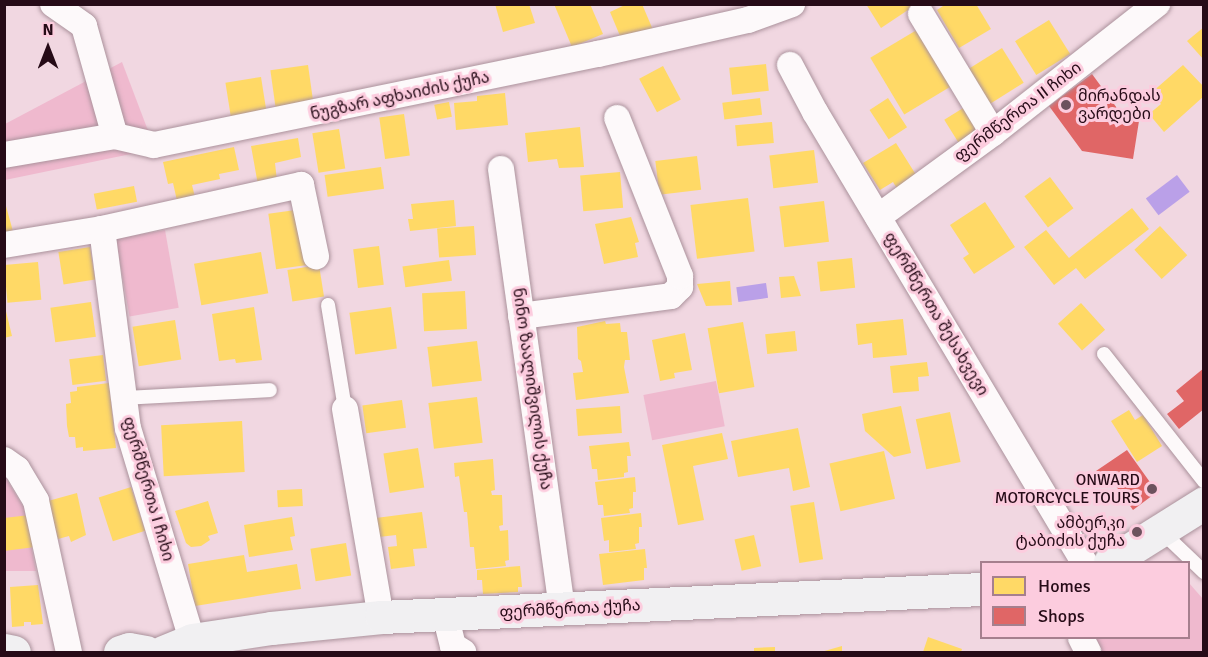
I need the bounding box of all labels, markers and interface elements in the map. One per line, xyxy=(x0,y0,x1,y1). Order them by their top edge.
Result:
north arrow xyxy=(18,18,78,78)
text: N xyxy=(42,20,54,40)
street label: ფერმწერთა II ჩიხი xyxy=(951,58,1085,166)
street label: ნუგზარ აფხაიძის ქუჩა xyxy=(309,68,491,124)
place label: მირანდას ვარდები xyxy=(1078,86,1161,124)
marker: მირანდას ვარდები xyxy=(1059,98,1073,112)
street label: ფერმწერთა შესახვევი xyxy=(880,229,992,399)
street label: ნინო ზაალიშვილის ქუჩა xyxy=(508,287,556,491)
street label: ფერმწერთა I ჩიხი xyxy=(118,415,178,563)
place label: ONWARD MOTORCYCLE TOURS xyxy=(995,470,1140,508)
marker: ONWARD MOTORCYCLE TOURS xyxy=(1145,482,1159,496)
place label: ამბერკი ტაბიძის ქუჩა xyxy=(1016,513,1125,551)
marker: ამბერკი ტაბიძის ქუჩა xyxy=(1130,525,1144,539)
legend xyxy=(980,561,1190,639)
text: Homes xyxy=(1038,575,1091,597)
street label: ფერმწერთა ქუჩა xyxy=(499,596,641,622)
text: Shops xyxy=(1038,605,1085,627)

